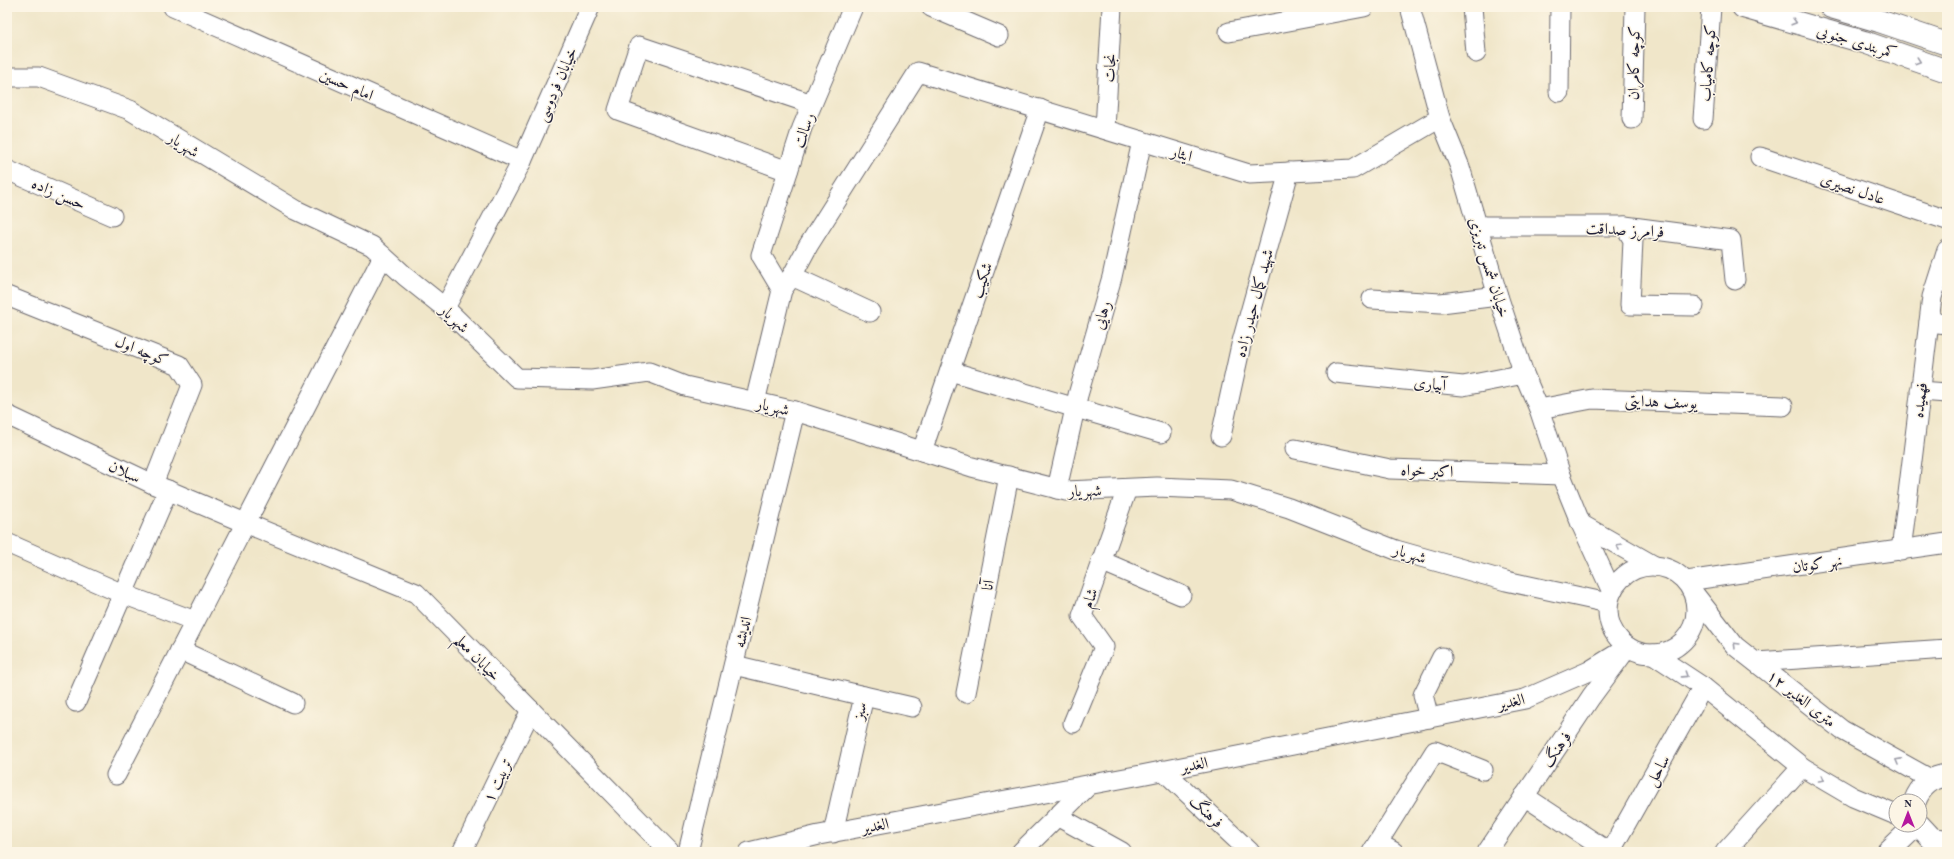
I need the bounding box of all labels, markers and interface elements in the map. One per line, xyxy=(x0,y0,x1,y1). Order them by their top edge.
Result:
one-way arrow xyxy=(1790,17,1797,26)
street label: کمربندی جنوبی xyxy=(1814,21,1899,65)
street label: کوچه کامیاب xyxy=(1697,24,1722,102)
street label: کوچه کامران xyxy=(1625,26,1646,100)
street label: خیابان فردوسی xyxy=(534,45,583,125)
street label: نجات xyxy=(1101,53,1120,83)
one-way arrow xyxy=(1914,56,1921,65)
street label: امام حسین xyxy=(315,67,375,109)
street label: رسالت xyxy=(791,111,819,150)
street label: شهریار xyxy=(162,129,201,162)
street label: ایثار xyxy=(1167,144,1194,167)
street label: عادل نصیری xyxy=(1818,171,1887,208)
street label: حسن زاده xyxy=(28,176,87,216)
street label: خیابان شمس تبریزی xyxy=(1464,215,1511,320)
street label: فرامرز صداقت xyxy=(1585,221,1665,243)
street label: شهید کمال حیدر زاده xyxy=(1231,247,1278,360)
street label: شکیب xyxy=(967,260,997,301)
street label: رهایی xyxy=(1091,299,1116,332)
street label: شهریار xyxy=(434,301,471,337)
street label: کوچه اول xyxy=(112,333,171,372)
street label: آبیاری xyxy=(1413,372,1449,396)
street label: فهمیده xyxy=(1911,382,1931,419)
street label: یوسف هدایتی xyxy=(1624,394,1698,413)
street label: شهریار xyxy=(752,396,791,420)
street label: سبلان xyxy=(106,459,143,487)
street label: اکبر خواه xyxy=(1400,462,1454,482)
street label: شهریار xyxy=(1066,484,1102,501)
street label: شهریار xyxy=(1389,542,1428,568)
one-way arrow xyxy=(1616,543,1623,550)
street label: نهر کوتان xyxy=(1791,553,1843,577)
street label: آنا xyxy=(977,577,998,592)
street label: شام xyxy=(1080,587,1106,612)
street label: اندیشه xyxy=(732,615,755,650)
street label: خیابان معلم xyxy=(446,631,503,690)
one-way arrow xyxy=(1733,642,1741,650)
street label: ۱۲ متری الغدیر xyxy=(1763,668,1838,731)
one-way arrow xyxy=(1681,670,1688,678)
street label: الغدیر xyxy=(1494,692,1527,714)
street label: سبز xyxy=(851,701,871,724)
street label: فرهنگ xyxy=(1537,727,1576,772)
street label: ساحل xyxy=(1644,753,1676,790)
street label: تربیت ۱ xyxy=(481,756,516,805)
street label: الغدیر xyxy=(1178,756,1209,777)
one-way arrow xyxy=(1895,758,1902,766)
one-way arrow xyxy=(1818,774,1825,781)
street label: فرهنگ xyxy=(1185,790,1228,833)
north arrow xyxy=(1888,793,1928,833)
text: N xyxy=(1904,799,1913,810)
street label: الغدیر xyxy=(859,817,890,838)

